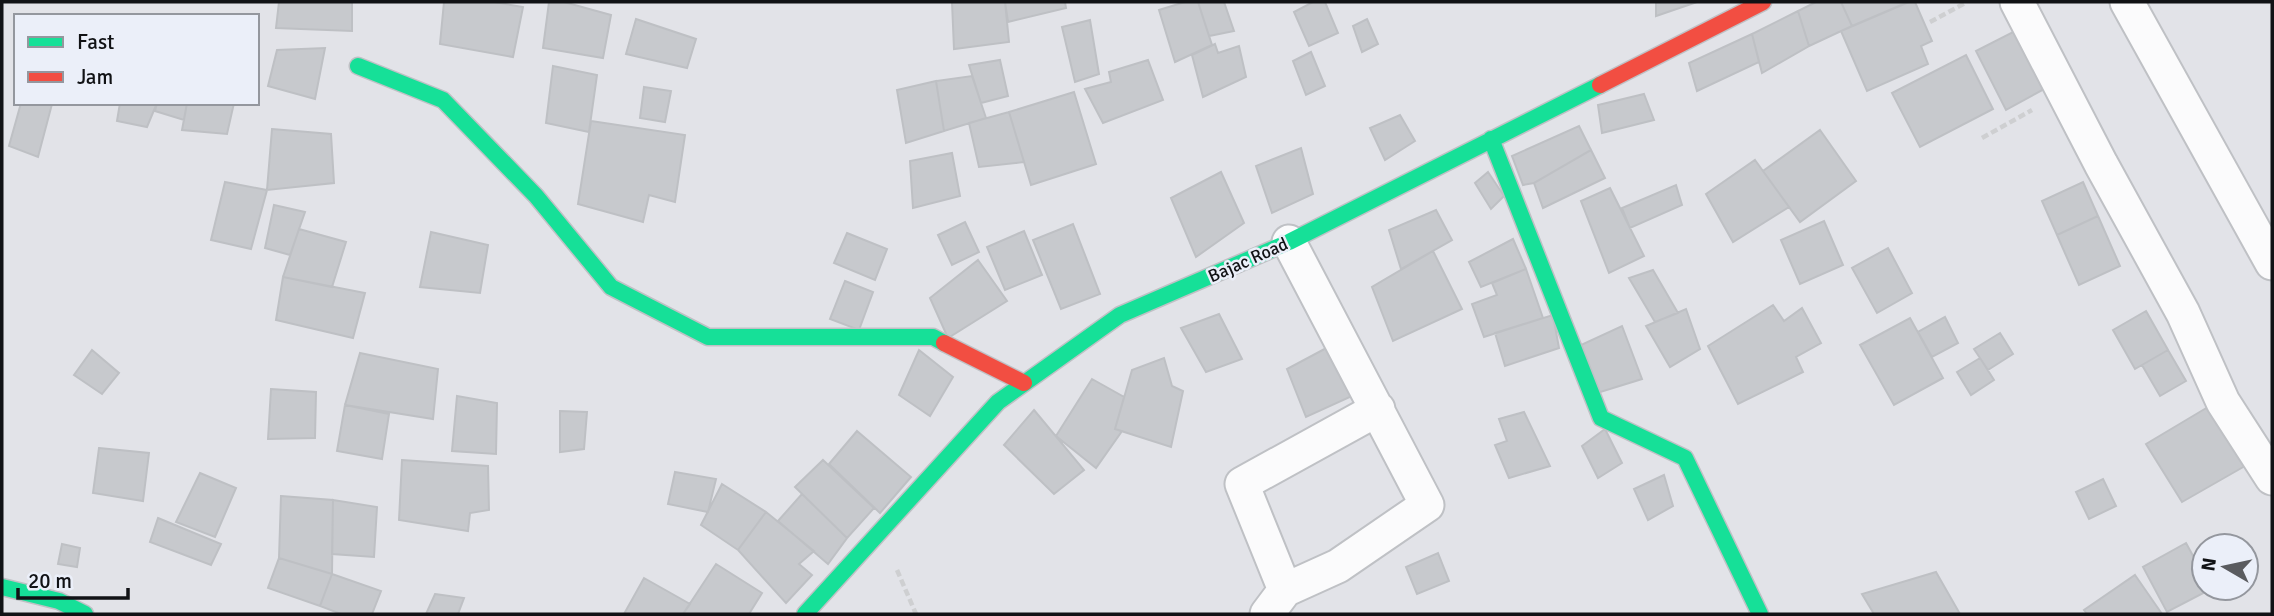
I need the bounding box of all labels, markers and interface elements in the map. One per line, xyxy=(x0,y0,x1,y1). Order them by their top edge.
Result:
legend xyxy=(14,14,259,105)
text: Fast xyxy=(77,29,114,55)
text: Jam xyxy=(77,64,113,90)
street label: Bajac Road xyxy=(1205,233,1291,287)
north arrow xyxy=(2190,532,2260,602)
scale bar xyxy=(18,556,128,600)
text: N xyxy=(2196,556,2222,573)
text: 20 m xyxy=(28,568,72,594)

